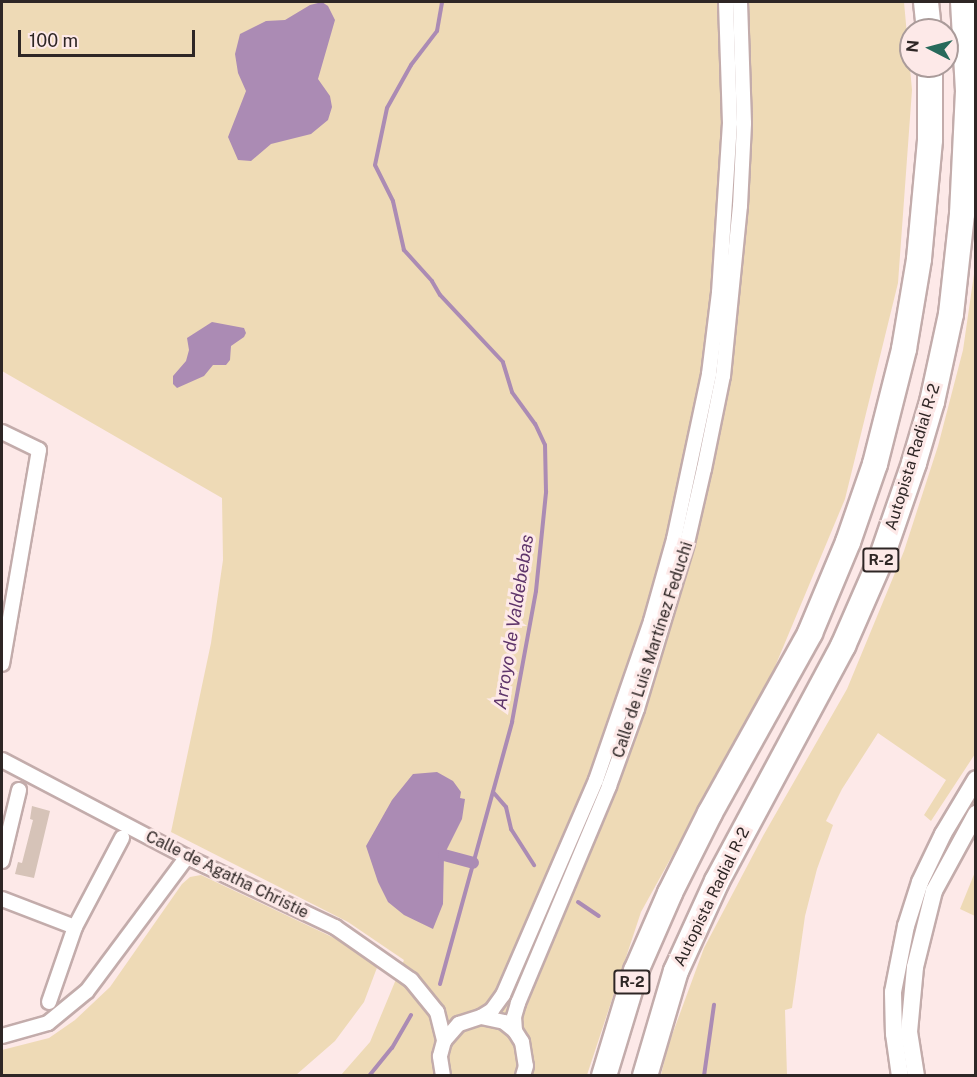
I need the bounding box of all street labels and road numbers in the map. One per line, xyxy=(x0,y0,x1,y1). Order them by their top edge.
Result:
street label: Autopista Radial R-2 xyxy=(882,381,944,533)
street label: Calle de Luis Martínez Feduchi xyxy=(609,539,697,761)
road number: R-2 xyxy=(862,548,900,572)
street label: Autopista Radial R-2 xyxy=(670,824,754,970)
street label: Calle de Agatha Christie xyxy=(142,827,312,923)
road number: R-2 xyxy=(612,970,652,994)

